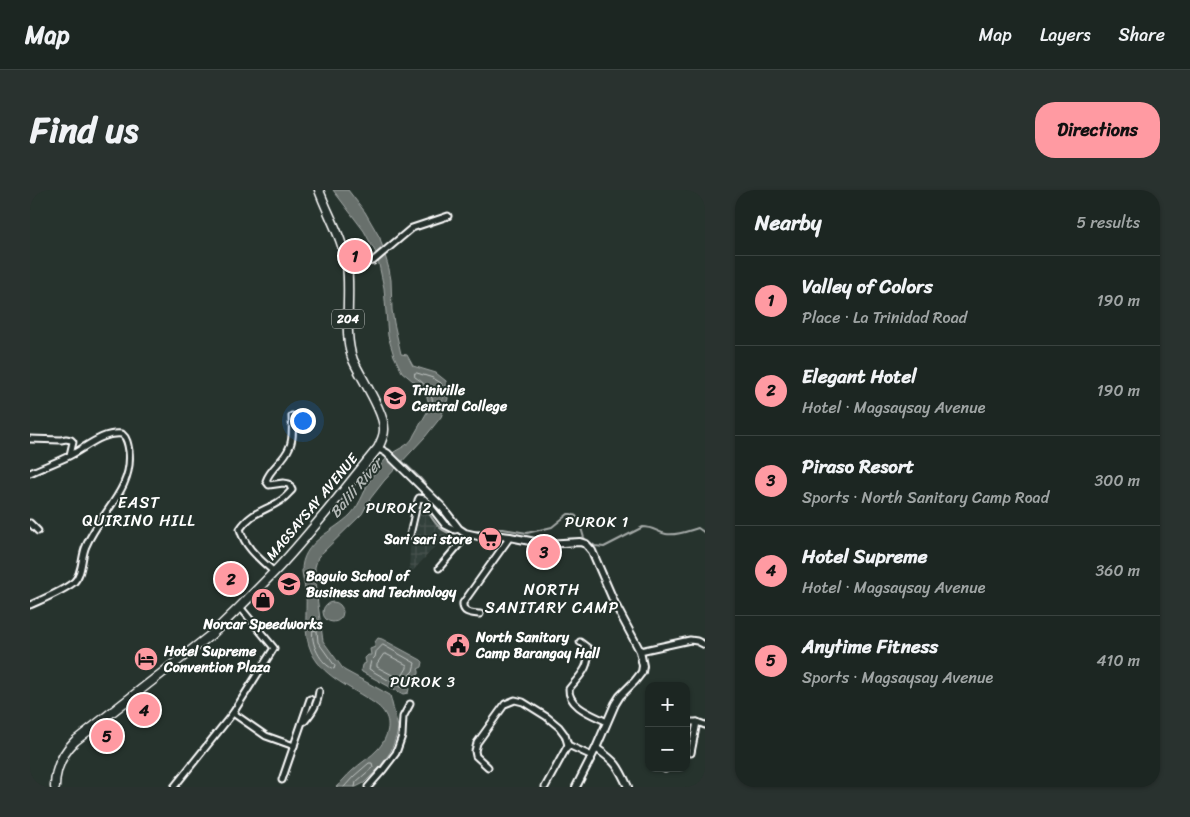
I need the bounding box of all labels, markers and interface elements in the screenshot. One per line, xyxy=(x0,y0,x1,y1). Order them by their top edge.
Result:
text: Map xyxy=(25,14,69,56)
text: Map xyxy=(979,19,1012,51)
text: Layers xyxy=(1040,19,1091,51)
text: Share xyxy=(1119,19,1165,51)
text: Find us xyxy=(30,99,138,161)
button: Directions xyxy=(1035,102,1160,158)
text: Nearby xyxy=(755,204,821,242)
text: 5 results xyxy=(1076,208,1140,237)
pin: 1 xyxy=(339,237,371,275)
text: Valley of Colors xyxy=(802,270,933,303)
text: 1 xyxy=(768,286,774,315)
text: 190 m xyxy=(1097,286,1140,315)
text: Place · La Trinidad Road xyxy=(802,303,967,332)
road number: 204 xyxy=(332,310,364,328)
text: Elegant Hotel xyxy=(802,360,917,393)
text: 2 xyxy=(766,376,776,405)
text: 190 m xyxy=(1097,376,1140,405)
place label: Triniville Central College xyxy=(411,378,508,419)
school or university icon: Triniville Central College xyxy=(382,385,408,411)
text: Hotel · Magsaysay Avenue xyxy=(802,393,986,422)
your location xyxy=(290,408,316,434)
street label: MAGSAYSAY AVENUE xyxy=(259,447,365,566)
water label: Balili River xyxy=(323,450,391,524)
text: Piraso Resort xyxy=(802,450,914,483)
text: 3 xyxy=(767,466,775,495)
text: 300 m xyxy=(1095,466,1140,495)
text: Sports · North Sanitary Camp Road xyxy=(802,483,1049,512)
district label: EAST QUIRINO HILL xyxy=(82,488,196,535)
district label: PUROK 2 xyxy=(366,495,432,521)
district label: PUROK 1 xyxy=(565,509,629,535)
supermarket icon: Sari sari store xyxy=(477,526,503,552)
place label: Sari sari store xyxy=(383,527,472,552)
pin: 3 xyxy=(528,533,560,571)
text: Hotel Supreme xyxy=(802,540,928,573)
text: 4 xyxy=(766,556,776,585)
text: 360 m xyxy=(1096,556,1140,585)
pin: 2 xyxy=(215,560,247,598)
place label: Baguio School of Business and Technology xyxy=(306,564,457,605)
school or university icon: Baguio School of Business and Technology xyxy=(276,571,302,597)
text: Hotel · Magsaysay Avenue xyxy=(802,573,986,602)
district label: NORTH SANITARY CAMP xyxy=(485,575,619,622)
shop icon: Norcar Speedworks xyxy=(250,587,276,613)
place label: Norcar Speedworks xyxy=(202,612,323,637)
place label: North Sanitary Camp Barangay Hall xyxy=(475,625,601,666)
text: Anytime Fitness xyxy=(802,630,938,663)
public building icon: North Sanitary Camp Barangay Hall xyxy=(445,632,471,658)
place label: Hotel Supreme Convention Plaza xyxy=(163,639,271,680)
hotel icon: Hotel Supreme Convention Plaza xyxy=(133,646,159,672)
text: 5 xyxy=(766,646,776,675)
text: 410 m xyxy=(1097,646,1140,675)
text: Sports · Magsaysay Avenue xyxy=(802,663,993,692)
district label: PUROK 3 xyxy=(390,669,456,695)
map controls xyxy=(645,682,690,772)
button: + xyxy=(645,682,690,727)
pin: 4 xyxy=(128,691,160,729)
pin: 5 xyxy=(91,717,123,755)
button: − xyxy=(645,727,690,772)

